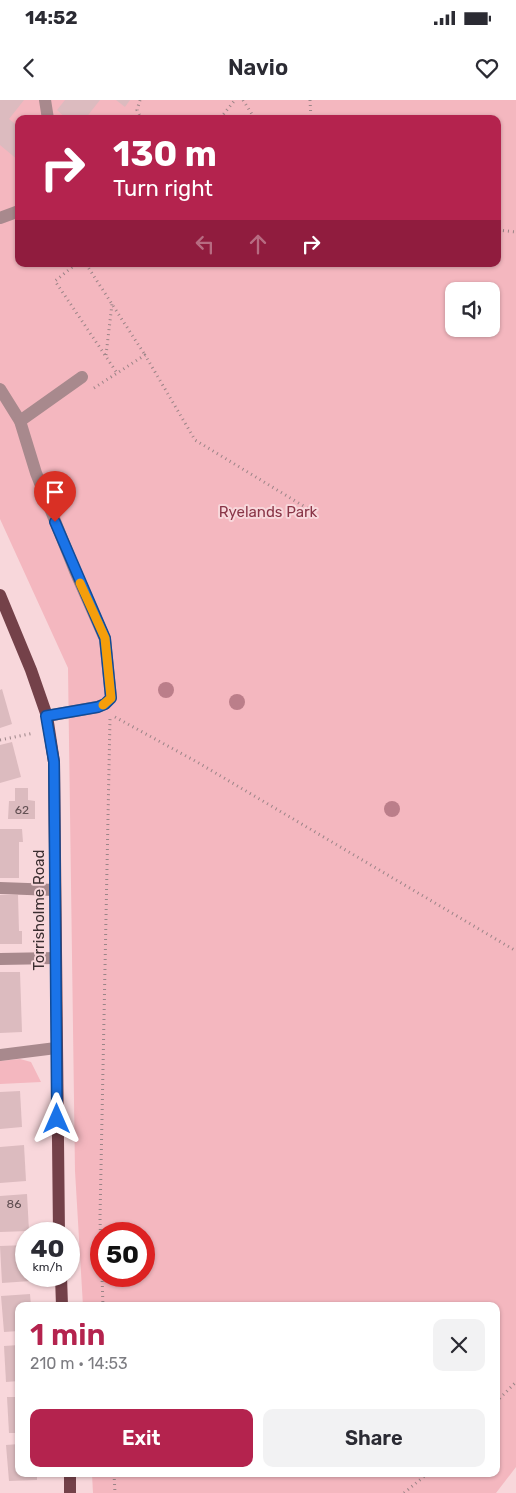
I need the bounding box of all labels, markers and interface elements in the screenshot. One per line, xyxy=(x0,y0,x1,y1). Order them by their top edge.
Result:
text: 14:52 xyxy=(25,6,78,29)
icon: back xyxy=(15,54,43,82)
text: Navio xyxy=(228,54,288,81)
icon: heart xyxy=(473,54,501,82)
text: 130 m xyxy=(113,133,217,175)
icon: right xyxy=(30,135,95,200)
text: Turn right xyxy=(113,175,213,202)
icon: left xyxy=(191,230,219,258)
icon: ahead xyxy=(244,230,272,258)
icon: right xyxy=(297,230,325,258)
map controls xyxy=(445,282,500,337)
button: sound xyxy=(445,282,500,337)
pin xyxy=(34,471,76,522)
icon: arrive xyxy=(41,478,69,506)
park label: Ryelands Park xyxy=(219,503,318,521)
house number: 62 xyxy=(15,803,29,817)
street label: Torrisholme Road xyxy=(30,850,48,970)
position arrow xyxy=(30,1092,82,1144)
house number: 86 xyxy=(7,1197,21,1211)
speed limit sign: 50 xyxy=(90,1222,155,1287)
text: 40 xyxy=(30,1234,65,1263)
text: km/h xyxy=(33,1260,62,1274)
text: 1 min xyxy=(30,1317,105,1353)
button: close xyxy=(433,1319,485,1371)
text: 210 m · 14:53 xyxy=(30,1354,128,1373)
button: Exit xyxy=(30,1409,253,1467)
button: Share xyxy=(263,1409,485,1467)

